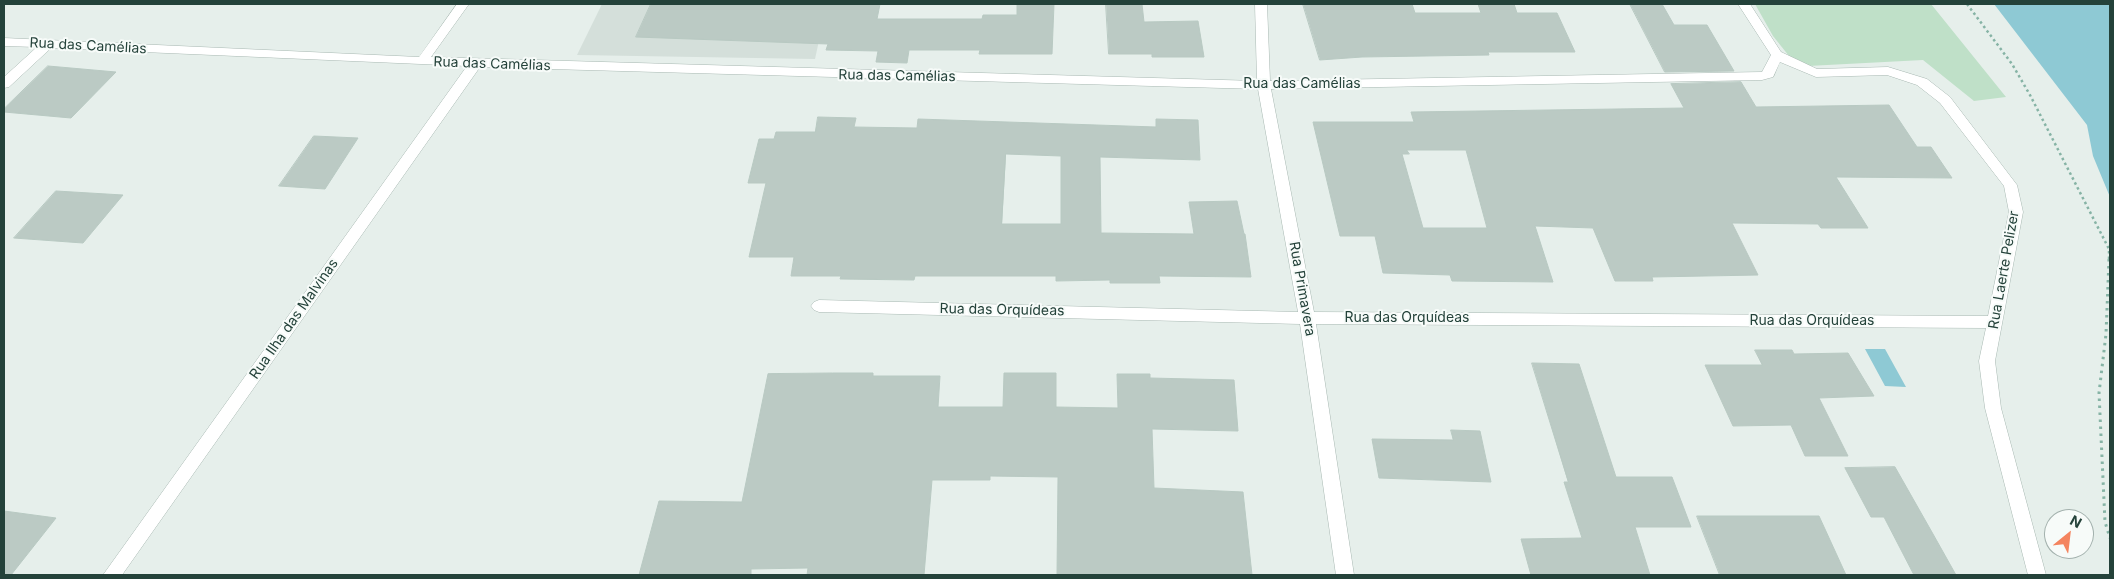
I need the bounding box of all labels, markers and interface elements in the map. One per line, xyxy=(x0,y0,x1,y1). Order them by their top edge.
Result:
street label: Rua das Camélias xyxy=(29,35,147,57)
street label: Rua das Camélias xyxy=(433,54,551,74)
street label: Rua das Camélias xyxy=(838,67,956,85)
street label: Rua das Camélias xyxy=(1243,76,1361,92)
street label: Rua Laerte Pelizer xyxy=(1985,210,2023,330)
street label: Rua Primavera xyxy=(1285,240,1319,338)
street label: Rua Ilha das Malvinas xyxy=(246,256,342,382)
street label: Rua das Orquídeas xyxy=(939,301,1065,319)
street label: Rua das Orquídeas xyxy=(1345,310,1469,326)
street label: Rua das Orquídeas xyxy=(1750,313,1874,329)
north arrow xyxy=(2044,509,2094,559)
text: N xyxy=(2067,511,2085,531)

